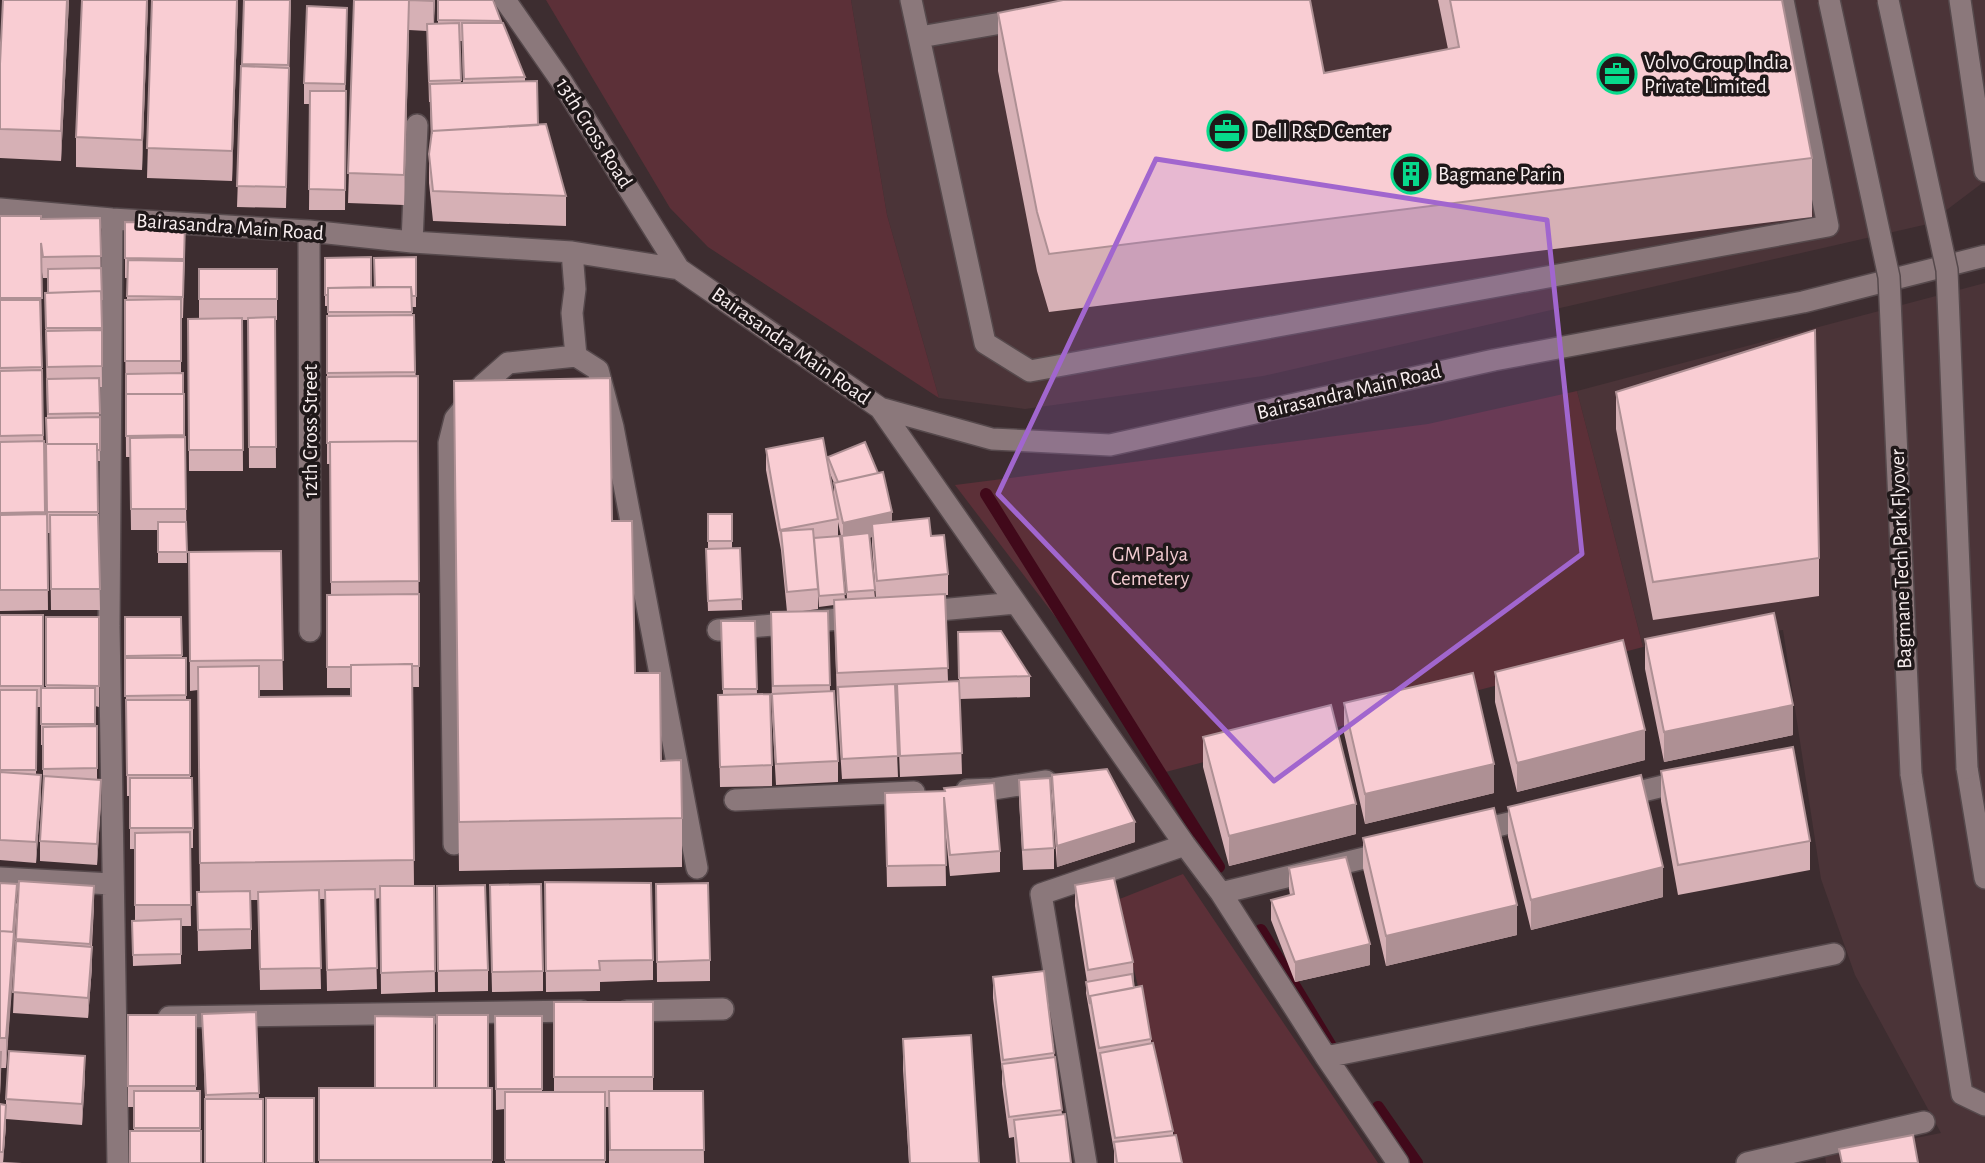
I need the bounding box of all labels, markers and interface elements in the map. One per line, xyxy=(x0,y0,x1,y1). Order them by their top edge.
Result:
place label: Volvo Group India Private Limited xyxy=(1644,52,1789,97)
office icon: Volvo Group India Private Limited xyxy=(1596,53,1638,95)
street label: 13th Cross Road xyxy=(552,74,636,192)
office icon: Dell R&D Center xyxy=(1206,110,1248,152)
place label: Dell R&D Center xyxy=(1254,121,1388,142)
building icon: Bagmane Parin xyxy=(1390,153,1432,195)
place label: Bagmane Parin xyxy=(1438,164,1562,185)
street label: Bairasandra Main Road xyxy=(135,210,325,244)
street label: Bairasandra Main Road xyxy=(708,283,874,409)
street label: Bairasandra Main Road xyxy=(1255,361,1443,423)
street label: 12th Cross Street xyxy=(300,364,321,498)
street label: Bagmane Tech Park Flyover xyxy=(1887,448,1915,669)
park label: GM Palya Cemetery xyxy=(1111,544,1189,589)

